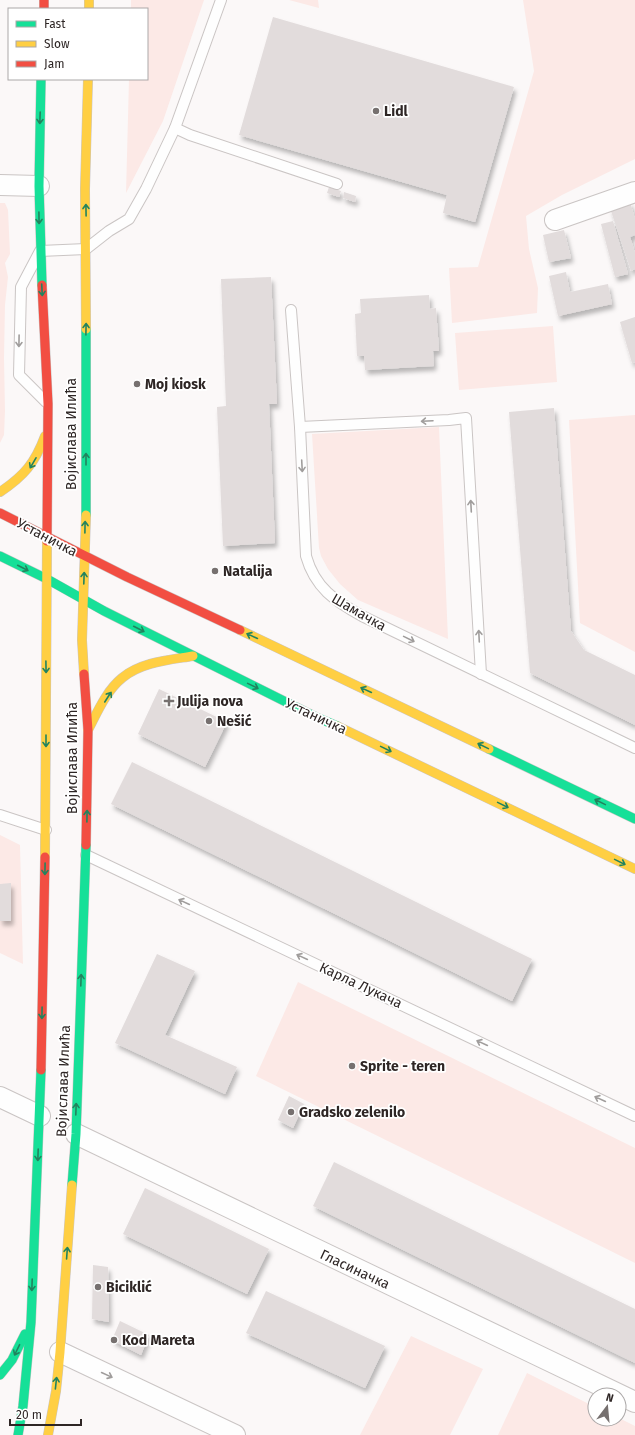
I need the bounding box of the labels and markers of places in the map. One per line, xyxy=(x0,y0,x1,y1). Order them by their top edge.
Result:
place label: Lidl xyxy=(384,103,409,120)
marker: Lidl xyxy=(371,106,381,116)
place label: Moj kiosk xyxy=(145,376,206,393)
marker: Moj kiosk xyxy=(132,379,142,389)
place label: Natalija xyxy=(223,563,273,580)
marker: Natalija xyxy=(210,566,220,576)
place label: Julija nova xyxy=(176,693,243,710)
marker: Julija nova xyxy=(164,696,174,706)
place label: Nešić xyxy=(217,713,252,730)
marker: Nešić xyxy=(204,716,214,726)
place label: Sprite - teren xyxy=(360,1058,445,1075)
marker: Sprite - teren xyxy=(347,1061,357,1071)
place label: Gradsko zelenilo xyxy=(299,1104,405,1121)
marker: Gradsko zelenilo xyxy=(286,1107,296,1117)
place label: Biciklić xyxy=(106,1279,152,1296)
marker: Biciklić xyxy=(93,1282,103,1292)
place label: Kod Mareta xyxy=(122,1332,195,1349)
marker: Kod Mareta xyxy=(109,1335,119,1345)

